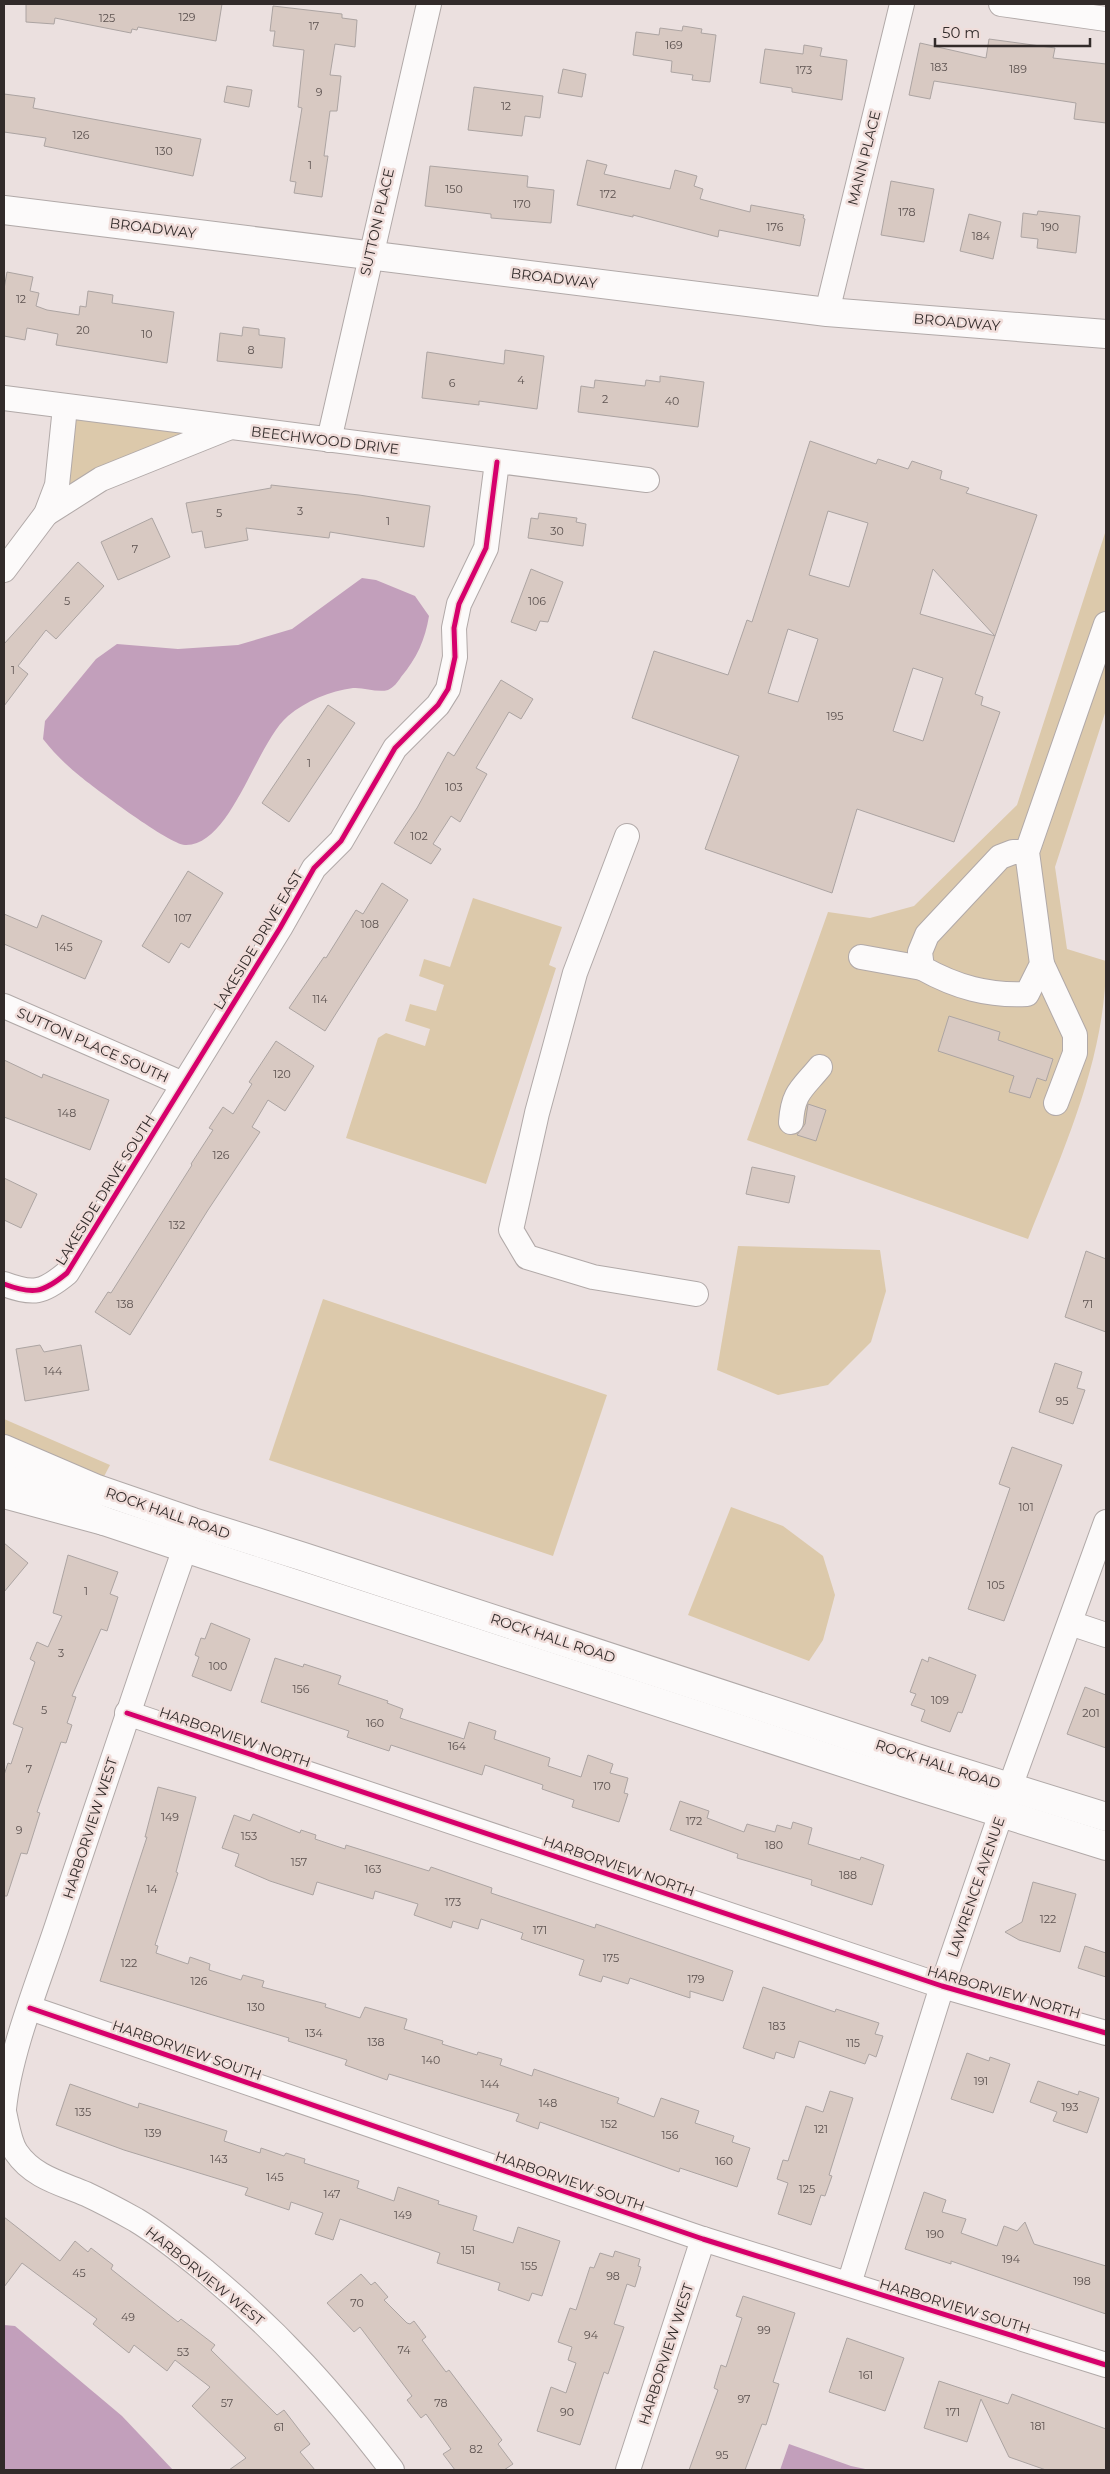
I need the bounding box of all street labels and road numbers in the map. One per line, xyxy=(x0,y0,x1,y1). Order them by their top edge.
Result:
street label: MANN PLACE xyxy=(844,109,884,207)
street label: SUTTON PLACE xyxy=(356,167,398,277)
street label: BROADWAY xyxy=(109,214,197,242)
street label: BROADWAY xyxy=(510,264,598,292)
street label: BROADWAY xyxy=(913,309,1001,335)
street label: BEECHWOOD DRIVE xyxy=(250,422,400,458)
street label: LAKESIDE DRIVE EAST xyxy=(209,867,307,1013)
street label: SUTTON PLACE SOUTH xyxy=(14,1003,172,1087)
street label: LAKESIDE DRIVE SOUTH xyxy=(51,1111,159,1269)
street label: ROCK HALL ROAD xyxy=(103,1483,233,1543)
street label: ROCK HALL ROAD xyxy=(488,1609,618,1667)
street label: HARBORVIEW NORTH xyxy=(157,1703,313,1771)
street label: ROCK HALL ROAD xyxy=(873,1735,1003,1793)
street label: HARBORVIEW WEST xyxy=(59,1755,121,1901)
street label: LAWRENCE AVENUE xyxy=(944,1814,1008,1960)
street label: HARBORVIEW NORTH xyxy=(541,1832,697,1900)
street label: HARBORVIEW NORTH xyxy=(925,1961,1083,2023)
street label: HARBORVIEW SOUTH xyxy=(110,2016,264,2084)
street label: HARBORVIEW SOUTH xyxy=(493,2147,647,2215)
street label: HARBORVIEW WEST xyxy=(142,2223,268,2329)
street label: HARBORVIEW SOUTH xyxy=(877,2274,1033,2338)
street label: HARBORVIEW WEST xyxy=(635,2281,697,2427)

